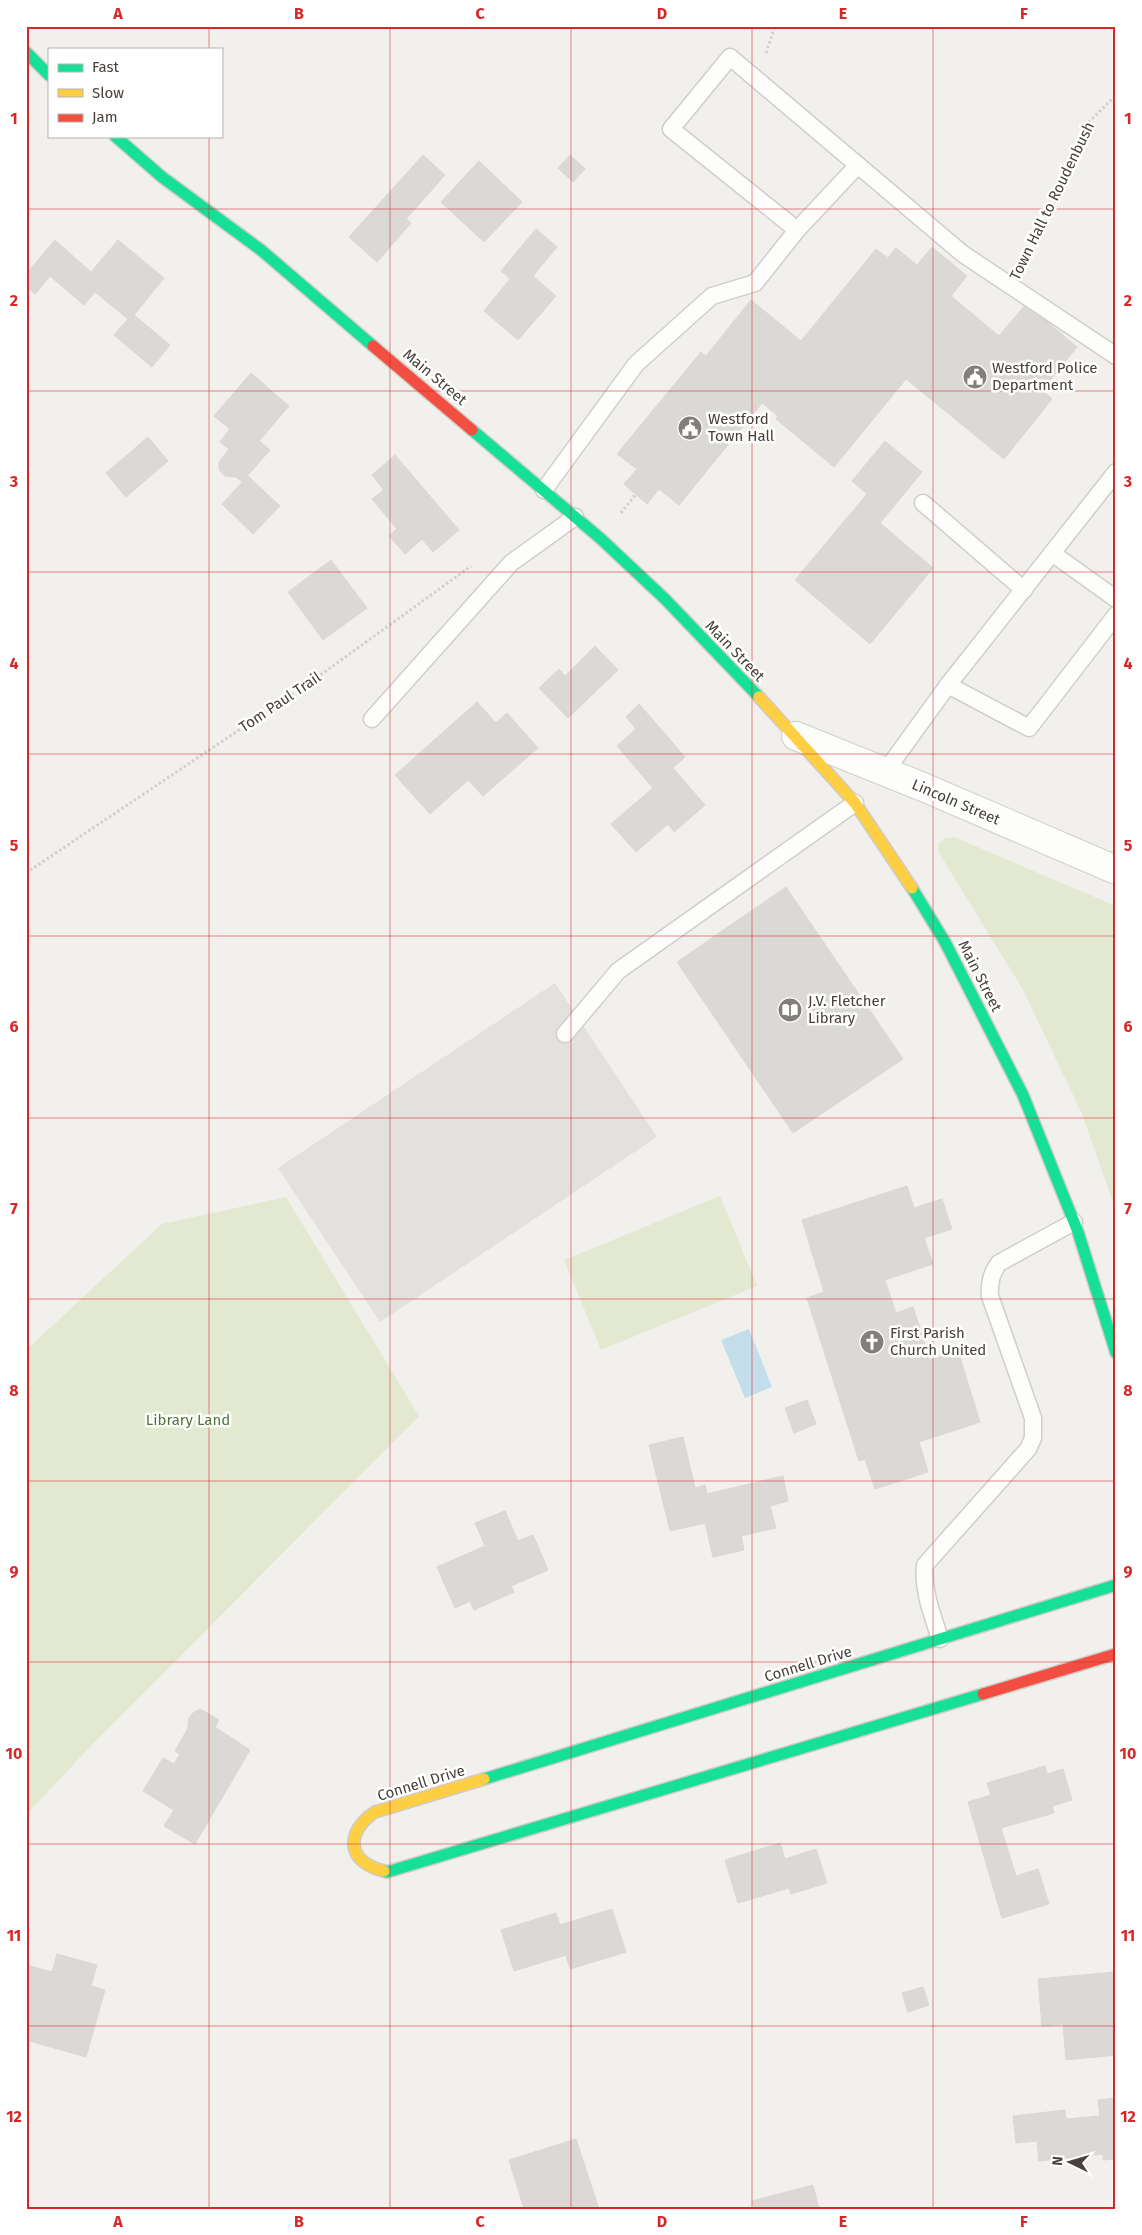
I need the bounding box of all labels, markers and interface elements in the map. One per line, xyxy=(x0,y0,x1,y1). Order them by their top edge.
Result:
text: A xyxy=(112,4,123,23)
text: B xyxy=(294,4,304,23)
text: C xyxy=(475,4,485,23)
text: D xyxy=(657,4,667,23)
text: E xyxy=(839,4,847,23)
text: F xyxy=(1020,4,1028,23)
legend xyxy=(48,48,222,138)
text: Fast xyxy=(92,58,119,76)
text: Slow xyxy=(92,84,124,102)
text: Jam xyxy=(92,108,118,126)
text: 1 xyxy=(10,109,18,128)
text: 1 xyxy=(1124,109,1132,128)
street label: Town Hall to Roudenbush xyxy=(1006,119,1098,283)
text: 2 xyxy=(10,291,18,310)
text: 2 xyxy=(1124,291,1132,310)
street label: Main Street xyxy=(400,345,471,409)
place label: Westford Police Department xyxy=(992,359,1097,394)
public building icon: Westford Police Department xyxy=(962,364,988,390)
place label: Westford Town Hall xyxy=(708,410,775,445)
public building icon: Westford Town Hall xyxy=(677,415,703,441)
text: 3 xyxy=(9,472,18,491)
text: 3 xyxy=(1123,472,1132,491)
street label: Main Street xyxy=(702,617,769,686)
text: 4 xyxy=(9,654,19,673)
text: 4 xyxy=(1123,654,1133,673)
street label: Tom Paul Trail xyxy=(236,668,325,736)
street label: Lincoln Street xyxy=(909,775,1003,829)
text: 5 xyxy=(10,836,19,855)
text: 5 xyxy=(1124,836,1133,855)
street label: Main Street xyxy=(954,937,1006,1015)
place label: J.V. Fletcher Library xyxy=(808,992,886,1027)
library icon: J.V. Fletcher Library xyxy=(777,997,803,1023)
text: 6 xyxy=(9,1017,19,1036)
text: 6 xyxy=(1123,1017,1133,1036)
text: 7 xyxy=(10,1199,18,1218)
text: 7 xyxy=(1124,1199,1132,1218)
place label: First Parish Church United xyxy=(890,1324,986,1359)
church icon: First Parish Church United xyxy=(859,1329,885,1355)
text: 8 xyxy=(9,1381,19,1400)
text: 8 xyxy=(1123,1381,1133,1400)
park label: Library Land xyxy=(146,1411,230,1429)
text: 9 xyxy=(10,1562,19,1581)
text: 9 xyxy=(1124,1562,1133,1581)
street label: Connell Drive xyxy=(762,1642,854,1686)
text: 10 xyxy=(6,1744,22,1763)
text: 10 xyxy=(1120,1744,1136,1763)
street label: Connell Drive xyxy=(375,1761,467,1805)
text: 11 xyxy=(7,1926,21,1945)
text: 11 xyxy=(1121,1926,1135,1945)
text: 12 xyxy=(6,2107,22,2126)
text: 12 xyxy=(1120,2107,1136,2126)
north arrow xyxy=(1044,2138,1094,2188)
text: N xyxy=(1049,2156,1066,2166)
text: A xyxy=(112,2212,123,2231)
text: B xyxy=(294,2212,304,2231)
text: C xyxy=(475,2212,485,2231)
text: D xyxy=(657,2212,667,2231)
text: E xyxy=(839,2212,847,2231)
text: F xyxy=(1020,2212,1028,2231)

